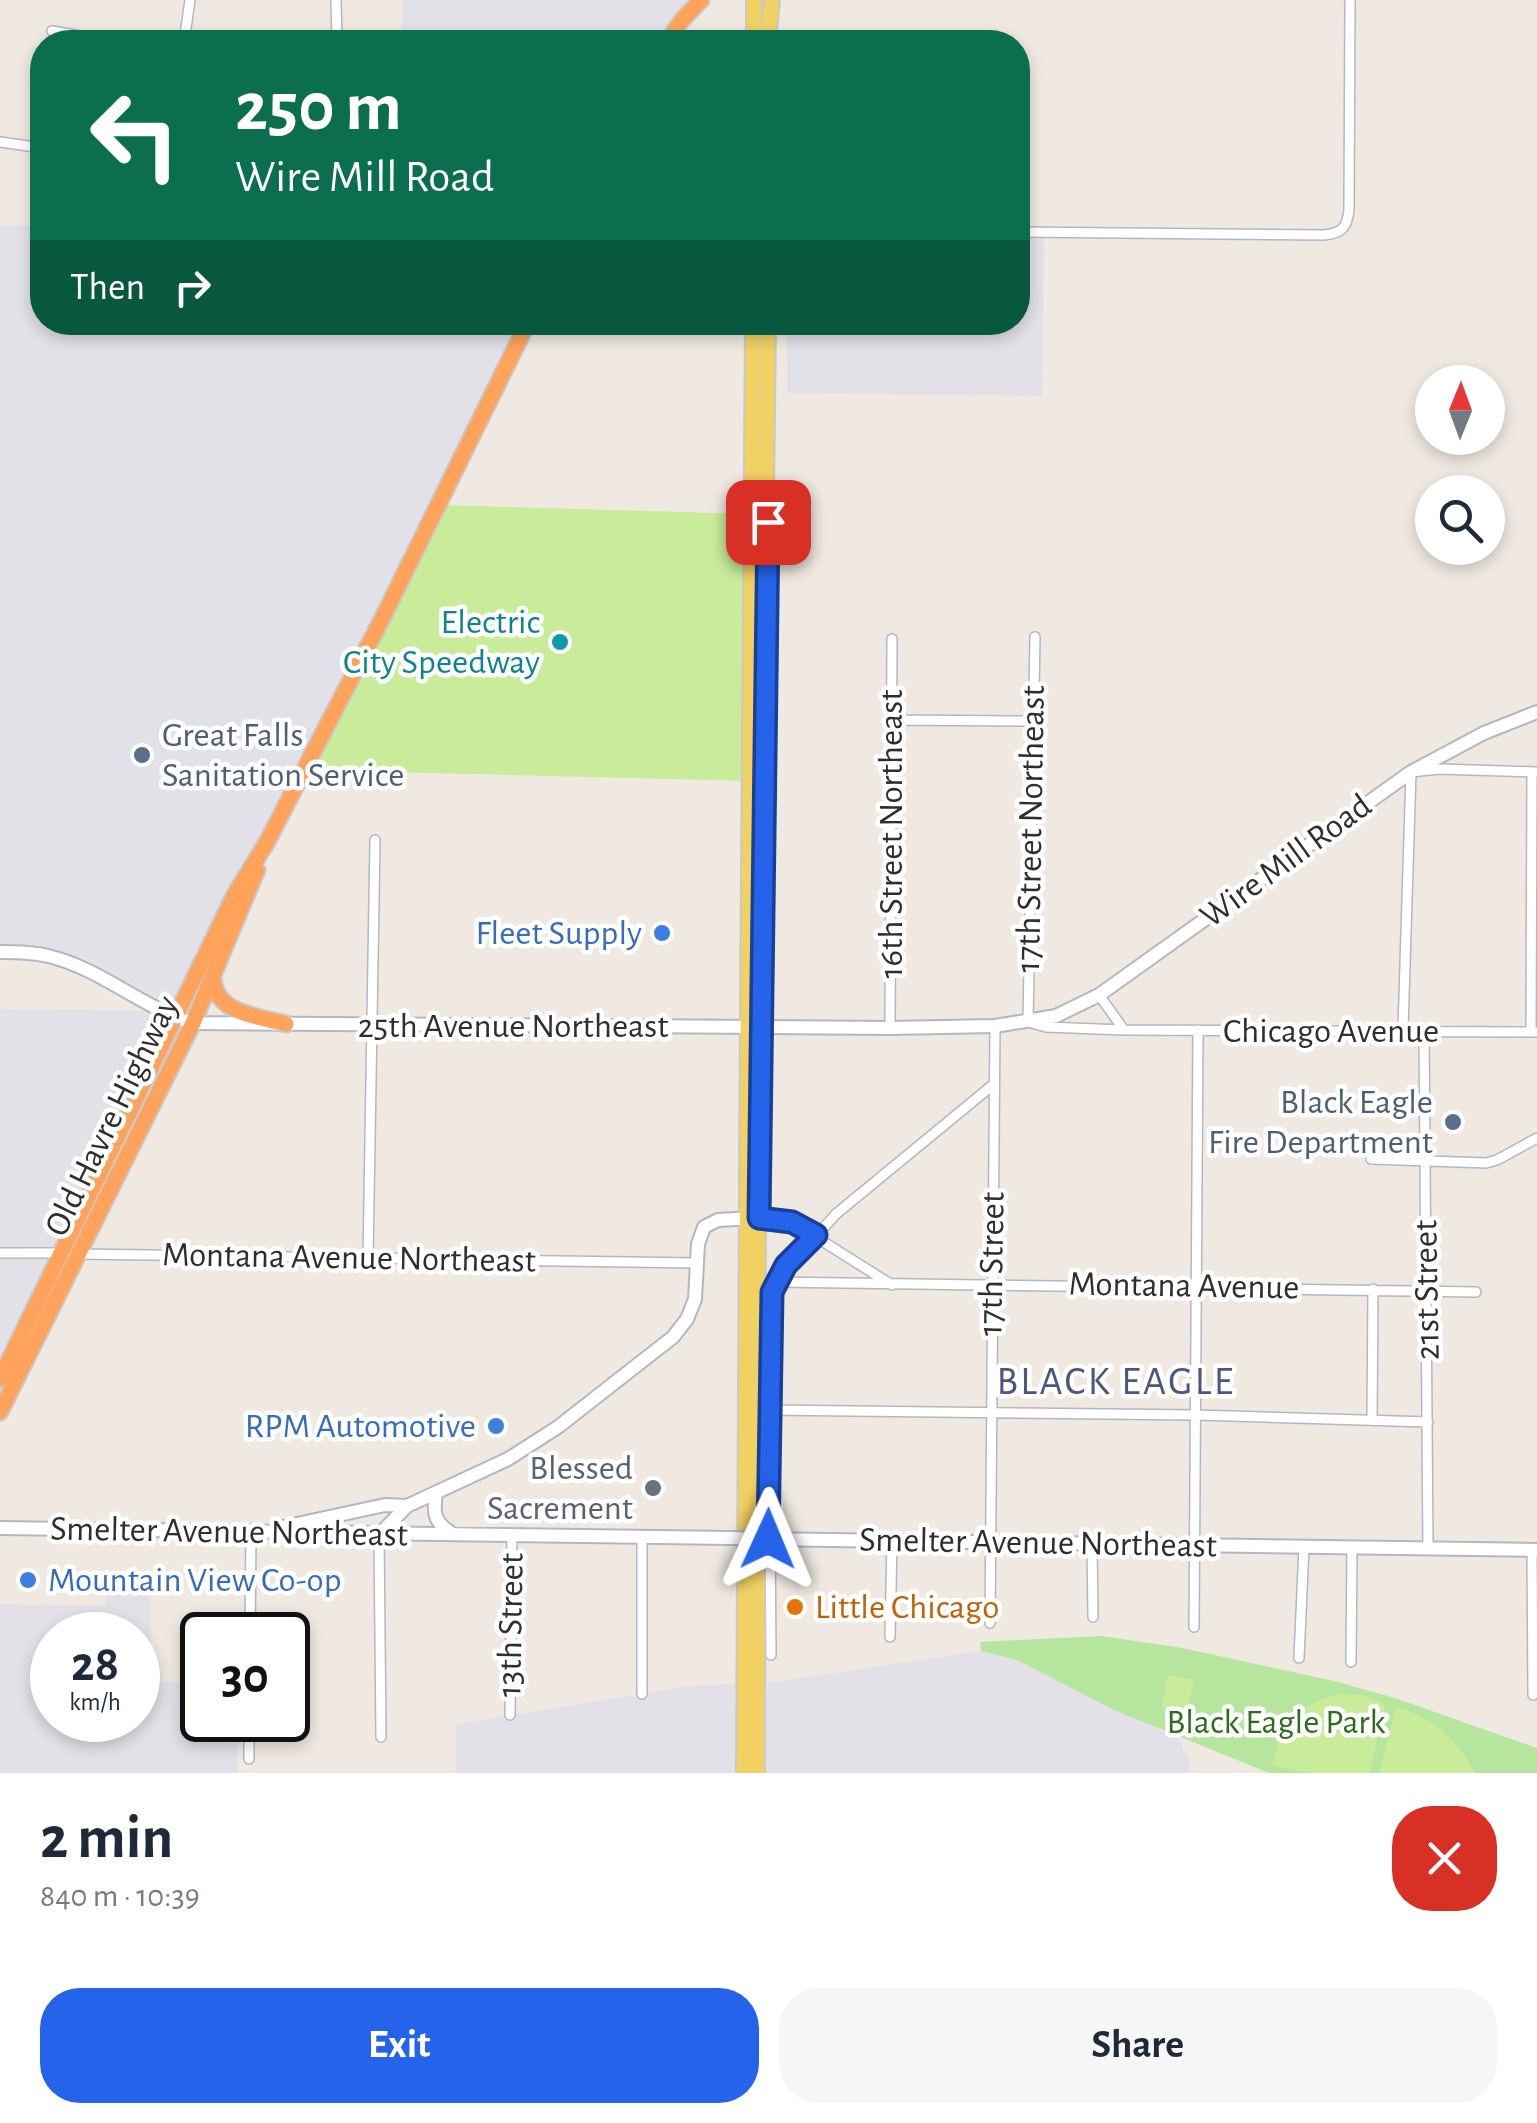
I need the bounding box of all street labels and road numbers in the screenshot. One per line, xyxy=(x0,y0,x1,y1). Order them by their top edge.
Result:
street label: 17th Street Northeast xyxy=(1011,685,1051,973)
street label: 16th Street Northeast xyxy=(874,690,909,978)
street label: Wire Mill Road xyxy=(1194,788,1378,934)
street label: Old Havre Highway xyxy=(39,990,185,1242)
street label: 25th Avenue Northeast xyxy=(358,1009,668,1044)
street label: Chicago Avenue xyxy=(1223,1014,1439,1049)
street label: 17th Street xyxy=(973,1192,1011,1336)
street label: 21st Street xyxy=(1408,1220,1446,1360)
street label: Montana Avenue Northeast xyxy=(162,1237,536,1279)
street label: Montana Avenue xyxy=(1068,1266,1300,1306)
street label: Smelter Avenue Northeast xyxy=(50,1511,408,1553)
street label: Smelter Avenue Northeast xyxy=(859,1522,1217,1564)
street label: 13th Street xyxy=(492,1553,530,1697)

